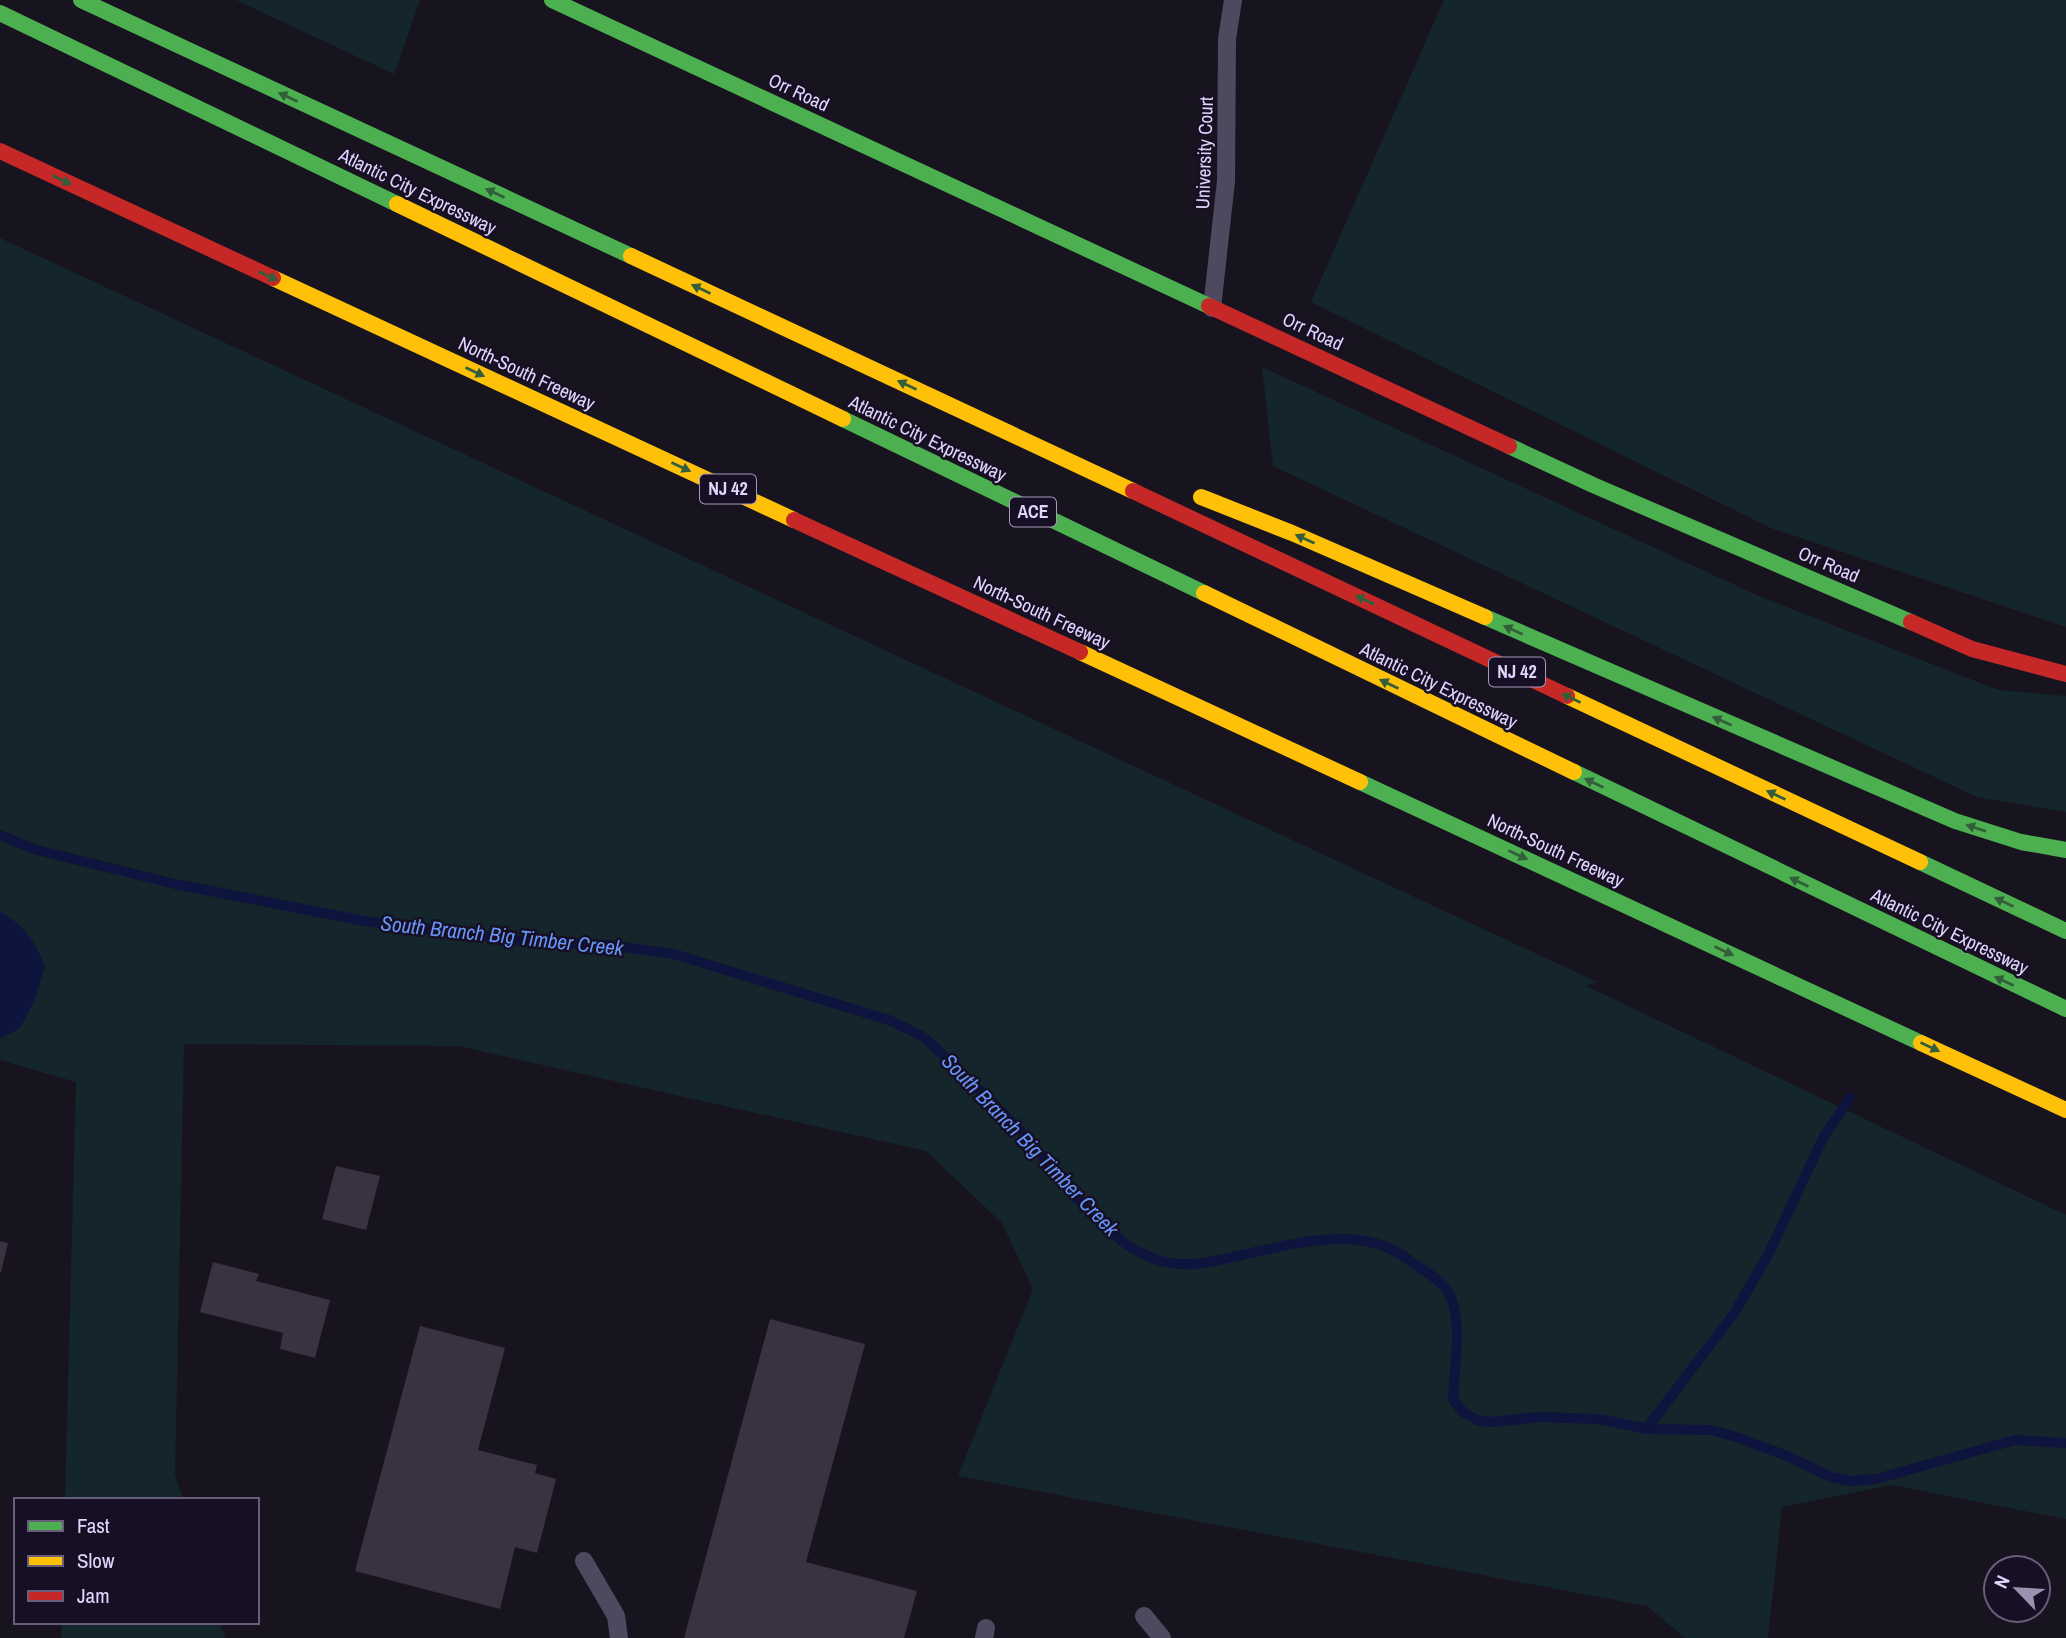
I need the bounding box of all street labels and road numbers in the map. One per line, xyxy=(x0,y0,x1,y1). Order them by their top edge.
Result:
street label: Orr Road xyxy=(764,67,834,117)
street label: University Court xyxy=(1189,96,1219,210)
street label: Atlantic City Expressway xyxy=(334,141,501,241)
street label: Orr Road xyxy=(1278,306,1348,356)
street label: North-South Freeway xyxy=(454,330,600,416)
street label: Atlantic City Expressway xyxy=(844,388,1011,488)
road number: NJ 42 xyxy=(700,475,756,504)
road number: ACE xyxy=(1010,498,1056,526)
street label: Orr Road xyxy=(1794,540,1864,588)
street label: North-South Freeway xyxy=(969,569,1115,655)
street label: Atlantic City Expressway xyxy=(1355,635,1522,735)
road number: NJ 42 xyxy=(1489,658,1545,686)
street label: North-South Freeway xyxy=(1483,807,1629,893)
street label: Atlantic City Expressway xyxy=(1866,881,2033,981)

